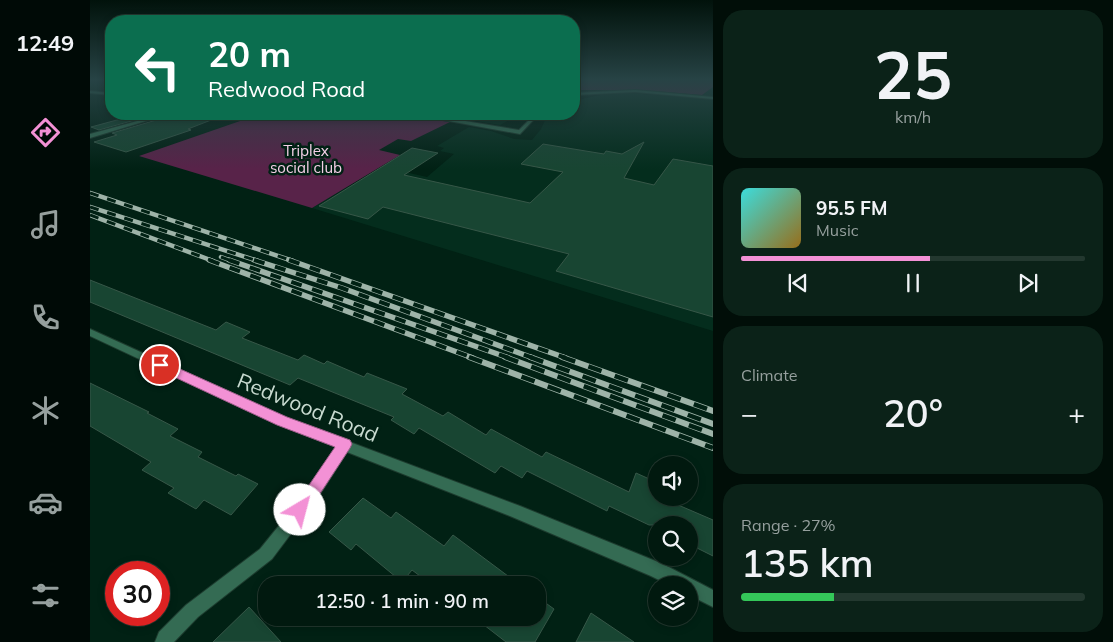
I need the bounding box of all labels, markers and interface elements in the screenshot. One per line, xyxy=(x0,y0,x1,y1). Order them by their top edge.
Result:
text: 12:49 xyxy=(16,29,74,57)
text: 20 m xyxy=(208,32,291,76)
text: 25 xyxy=(874,34,952,115)
icon: left xyxy=(125,35,190,100)
text: Redwood Road xyxy=(208,75,365,103)
text: km/h xyxy=(895,107,931,127)
icon: directions xyxy=(28,115,63,150)
park label: Triplex social club xyxy=(270,141,342,177)
text: 95.5 FM xyxy=(816,196,888,220)
icon: music xyxy=(28,207,63,242)
text: Music xyxy=(816,220,859,240)
icon: previous xyxy=(784,269,812,297)
icon: pause xyxy=(899,269,927,297)
icon: next xyxy=(1014,269,1042,297)
icon: phone xyxy=(28,300,63,335)
pin xyxy=(139,344,181,386)
icon: arrive xyxy=(146,351,174,379)
text: Climate xyxy=(741,365,797,385)
street label: Redwood Road xyxy=(234,367,382,447)
text: 20° xyxy=(883,389,943,437)
icon: climate xyxy=(28,393,63,428)
text: − xyxy=(741,396,758,431)
text: + xyxy=(1068,396,1085,431)
map controls xyxy=(648,456,698,626)
button: sound xyxy=(648,456,698,506)
position arrow xyxy=(273,483,325,535)
icon: car xyxy=(28,485,63,520)
text: Range · 27% xyxy=(741,515,836,535)
button: search xyxy=(648,516,698,566)
text: 135 km xyxy=(741,539,874,587)
speed limit sign: 30 xyxy=(105,561,170,626)
button: layers xyxy=(648,576,698,626)
icon: filters xyxy=(28,578,63,613)
text: 12:50 · 1 min · 90 m xyxy=(315,589,489,613)

